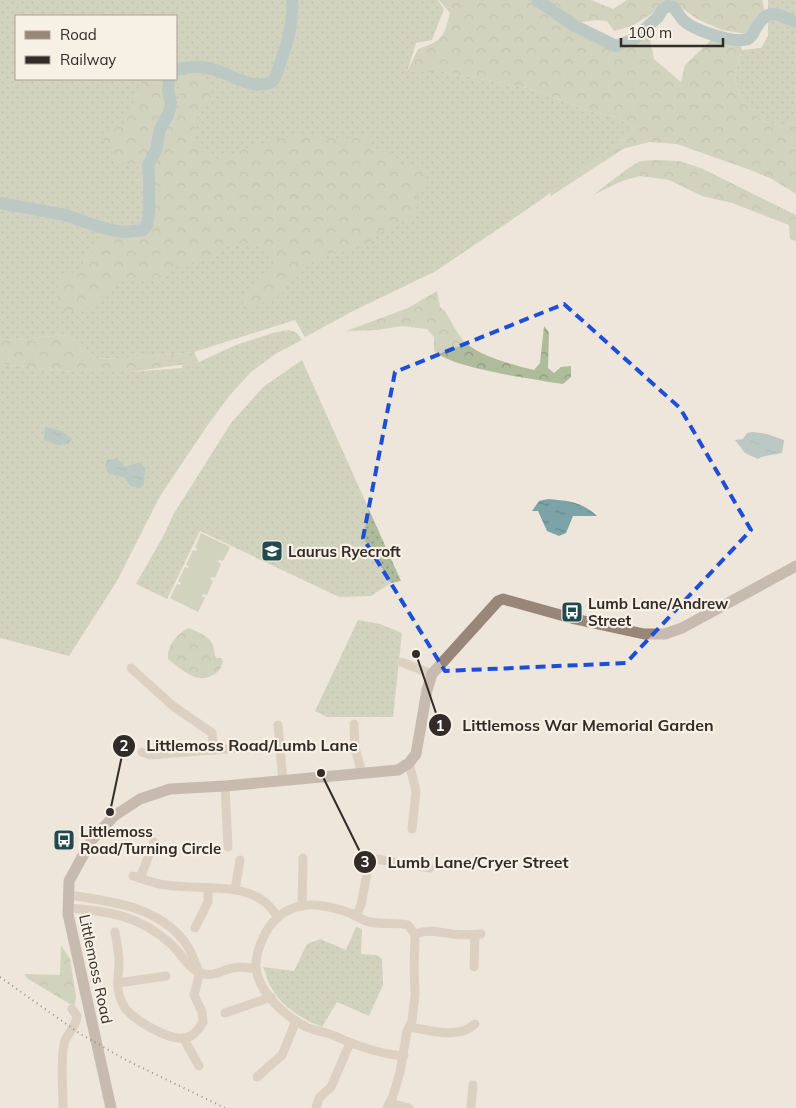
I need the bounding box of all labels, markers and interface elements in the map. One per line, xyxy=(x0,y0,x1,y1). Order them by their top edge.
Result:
legend xyxy=(15,15,178,80)
scale bar xyxy=(621,15,724,47)
text: 100 m xyxy=(628,23,672,42)
text: Road xyxy=(60,25,97,44)
text: Railway xyxy=(60,50,116,69)
school or university icon: Laurus Ryecroft xyxy=(260,539,284,563)
place label: Laurus Ryecroft xyxy=(288,542,401,561)
place label: Lumb Lane/Andrew Street xyxy=(588,594,729,630)
bus stop icon: Lumb Lane/Andrew Street xyxy=(560,600,584,624)
callout: Littlemoss War Memorial Garden xyxy=(427,710,723,741)
text: Littlemoss War Memorial Garden xyxy=(462,715,714,735)
text: 1 xyxy=(435,716,445,735)
callout: Littlemoss Road/Lumb Lane xyxy=(111,730,368,761)
text: Littlemoss Road/Lumb Lane xyxy=(146,735,358,755)
text: 2 xyxy=(119,736,129,755)
place label: Littlemoss Road/Turning Circle xyxy=(80,822,221,858)
bus stop icon: Littlemoss Road/Turning Circle xyxy=(52,828,76,852)
callout: Lumb Lane/Cryer Street xyxy=(352,847,579,878)
text: 3 xyxy=(360,852,370,871)
text: Lumb Lane/Cryer Street xyxy=(387,852,569,872)
street label: Littlemoss Road xyxy=(75,913,117,1025)

